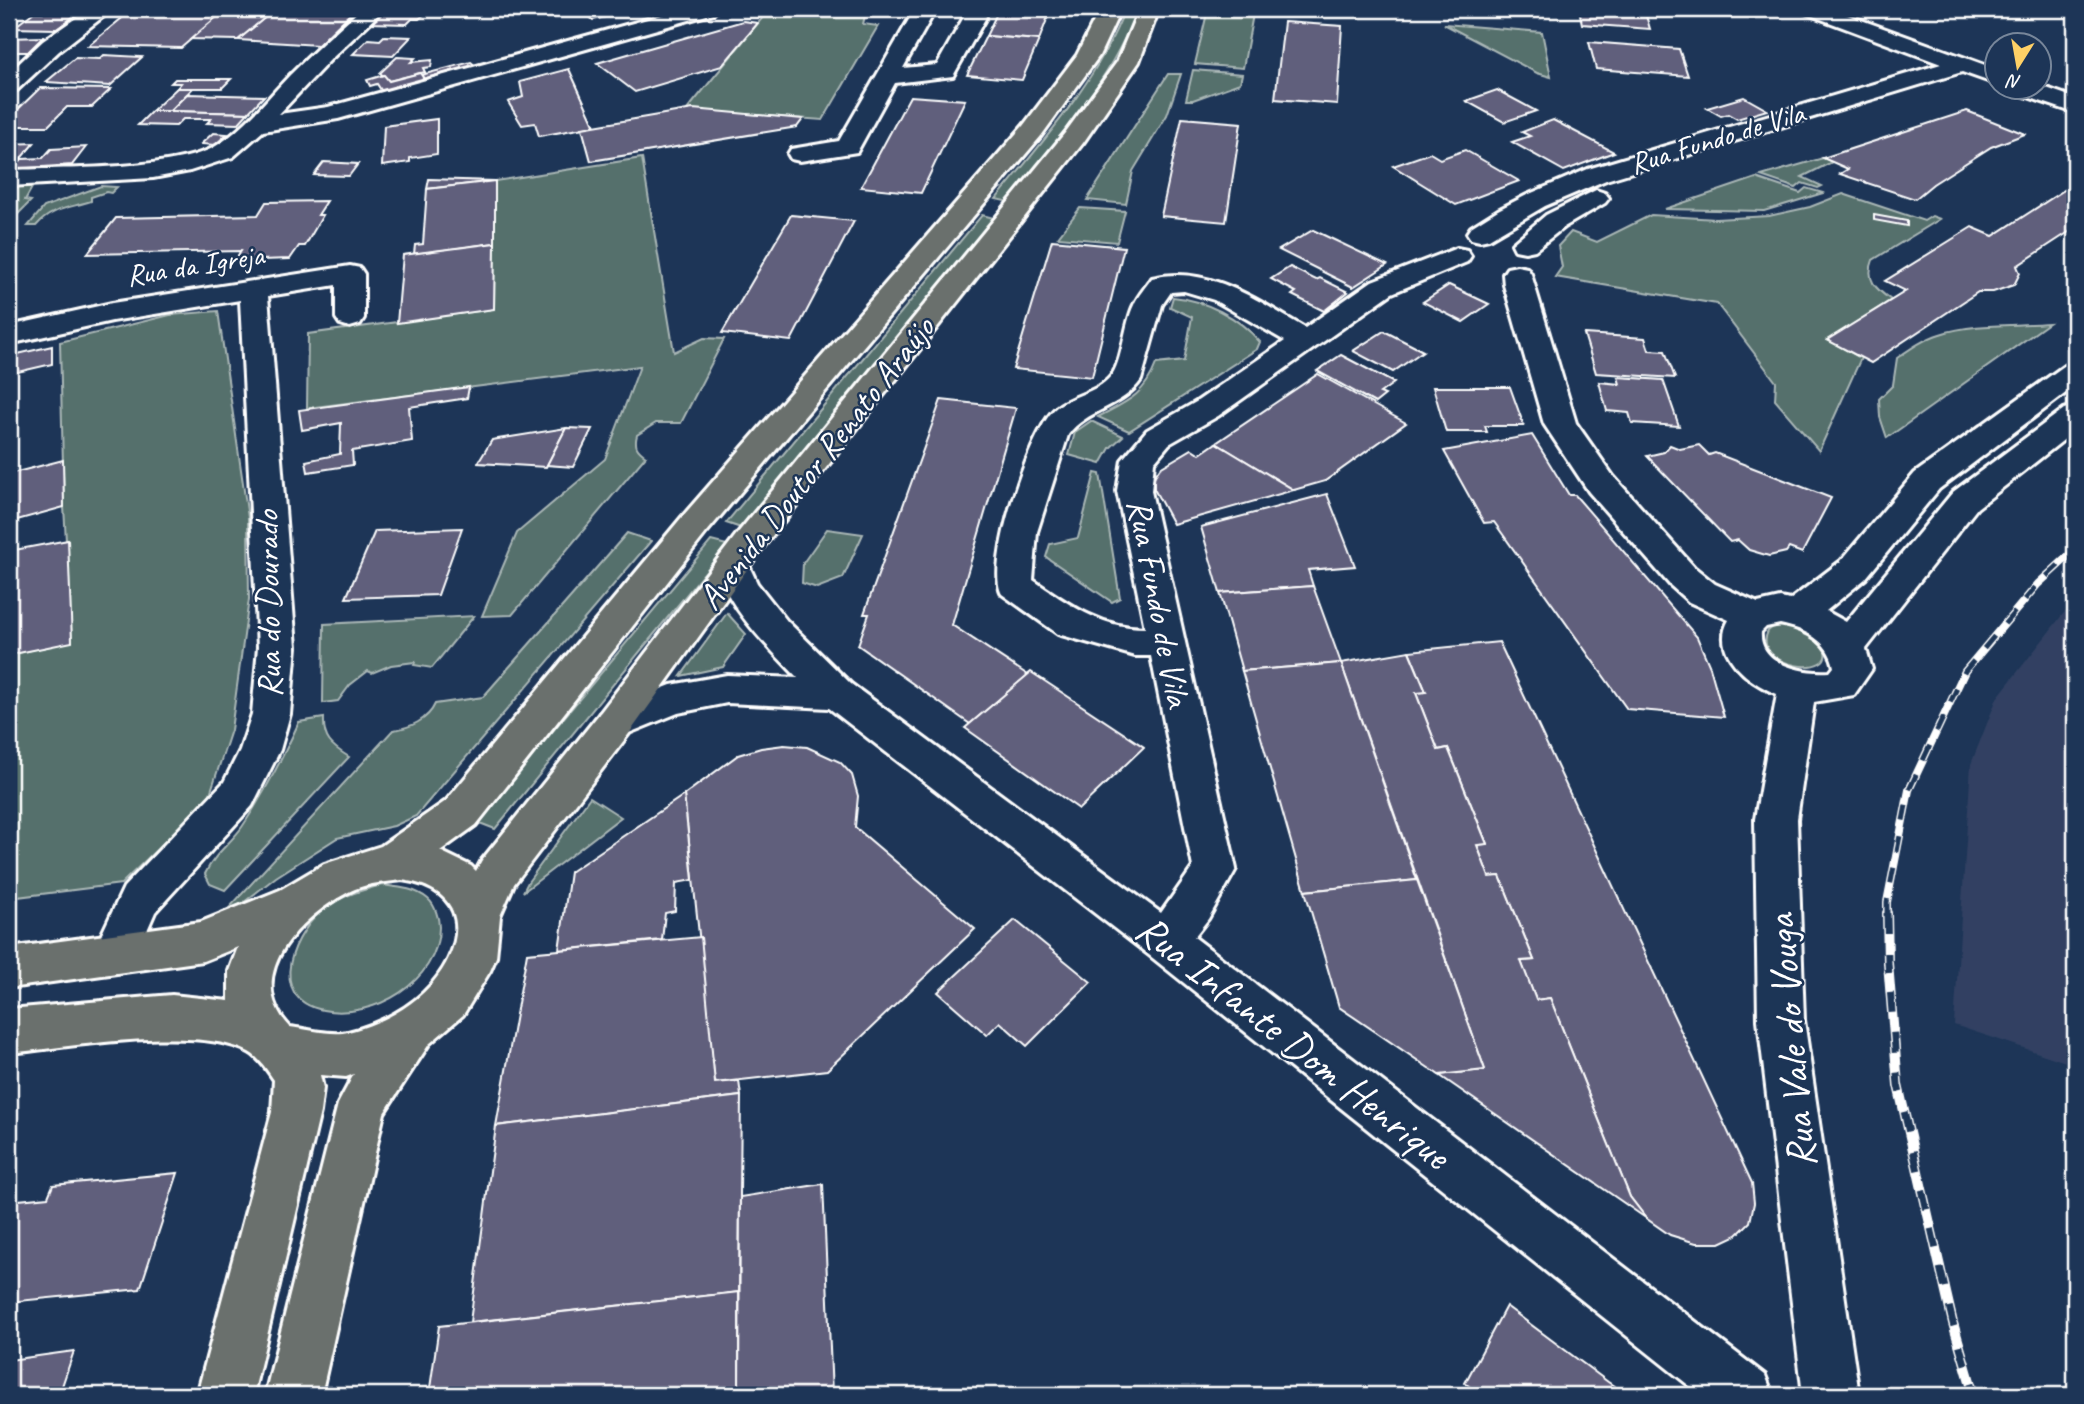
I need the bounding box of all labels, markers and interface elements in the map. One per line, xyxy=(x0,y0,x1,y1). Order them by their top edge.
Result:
north arrow xyxy=(1982,32,2052,102)
text: N xyxy=(2004,68,2023,95)
street label: Rua Fundo de Vila xyxy=(1625,93,1811,183)
street label: Rua da Igreja xyxy=(124,235,268,295)
street label: Avenida Doutor Renato Araújo xyxy=(687,306,946,619)
street label: Rua Fundo de Vila xyxy=(1117,495,1202,713)
street label: Rua do Dourado xyxy=(244,509,292,698)
street label: Rua Infante Dom Henrique xyxy=(1125,903,1463,1183)
street label: Rua Vale do Vouga xyxy=(1753,909,1828,1170)

